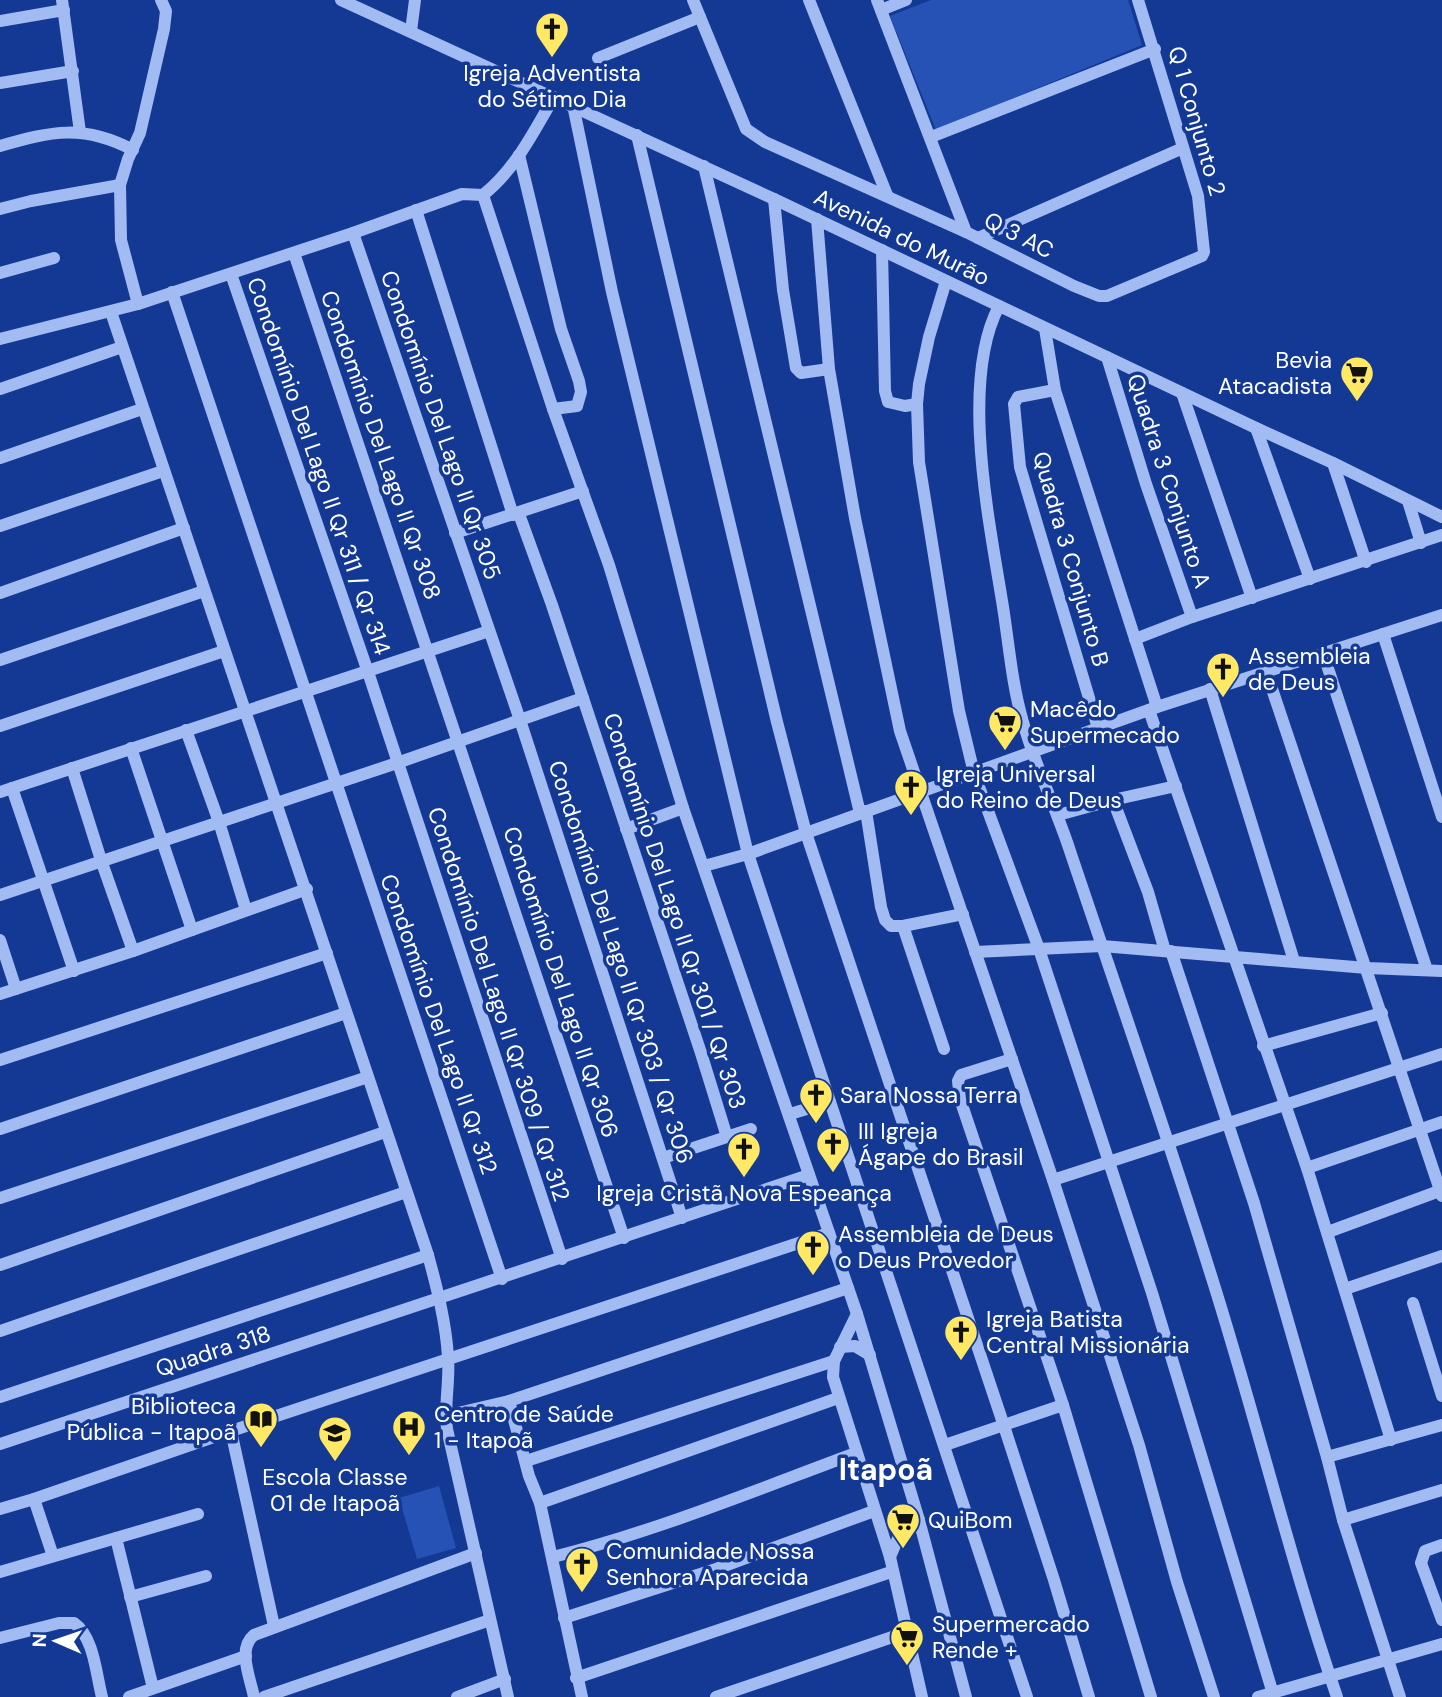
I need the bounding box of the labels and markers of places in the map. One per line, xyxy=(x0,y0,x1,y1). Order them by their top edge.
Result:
church icon: Igreja Adventista do Sétimo Dia xyxy=(533,10,571,59)
place label: Igreja Adventista do Sétimo Dia xyxy=(463,58,641,114)
place label: Bevia Atacadista xyxy=(1218,345,1332,401)
supermarket icon: Bevia Atacadista xyxy=(1338,354,1376,403)
place label: Assembleia de Deus xyxy=(1248,641,1371,697)
church icon: Assembleia de Deus xyxy=(1204,650,1242,699)
place label: Macêdo Supermecado xyxy=(1030,694,1180,750)
supermarket icon: Macêdo Supermecado xyxy=(986,703,1024,752)
place label: Igreja Universal do Reino de Deus xyxy=(936,759,1122,815)
church icon: Igreja Universal do Reino de Deus xyxy=(892,768,930,817)
church icon: Sara Nossa Terra xyxy=(797,1076,835,1125)
place label: Sara Nossa Terra xyxy=(840,1080,1018,1110)
place label: III Igreja Ágape do Brasil xyxy=(858,1116,1023,1172)
church icon: III Igreja Ágape do Brasil xyxy=(814,1125,852,1174)
church icon: Igreja Cristã Nova Espeança xyxy=(725,1130,763,1179)
place label: Igreja Cristã Nova Espeança xyxy=(596,1178,892,1208)
place label: Assembleia de Deus o Deus Provedor xyxy=(838,1219,1054,1275)
church icon: Assembleia de Deus o Deus Provedor xyxy=(794,1228,832,1277)
place label: Igreja Batista Central Missionária xyxy=(986,1304,1189,1360)
church icon: Igreja Batista Central Missionária xyxy=(942,1313,980,1362)
place label: Biblioteca Pública - Itapoã xyxy=(67,1391,236,1447)
place label: Centro de Saúde 1 - Itapoã xyxy=(434,1399,614,1455)
library icon: Biblioteca Pública - Itapoã xyxy=(242,1400,280,1449)
hospital icon: Centro de Saúde 1 - Itapoã xyxy=(390,1408,428,1457)
school or university icon: Escola Classe 01 de Itapoã xyxy=(316,1414,354,1463)
place label: Escola Classe 01 de Itapoã xyxy=(262,1462,408,1518)
supermarket icon: QuiBom xyxy=(884,1501,922,1550)
place label: QuiBom xyxy=(928,1505,1013,1535)
place label: Comunidade Nossa Senhora Aparecida xyxy=(606,1536,814,1592)
church icon: Comunidade Nossa Senhora Aparecida xyxy=(563,1545,601,1594)
place label: Supermercado Rende + xyxy=(932,1609,1090,1665)
supermarket icon: Supermercado Rende + xyxy=(888,1618,926,1667)

